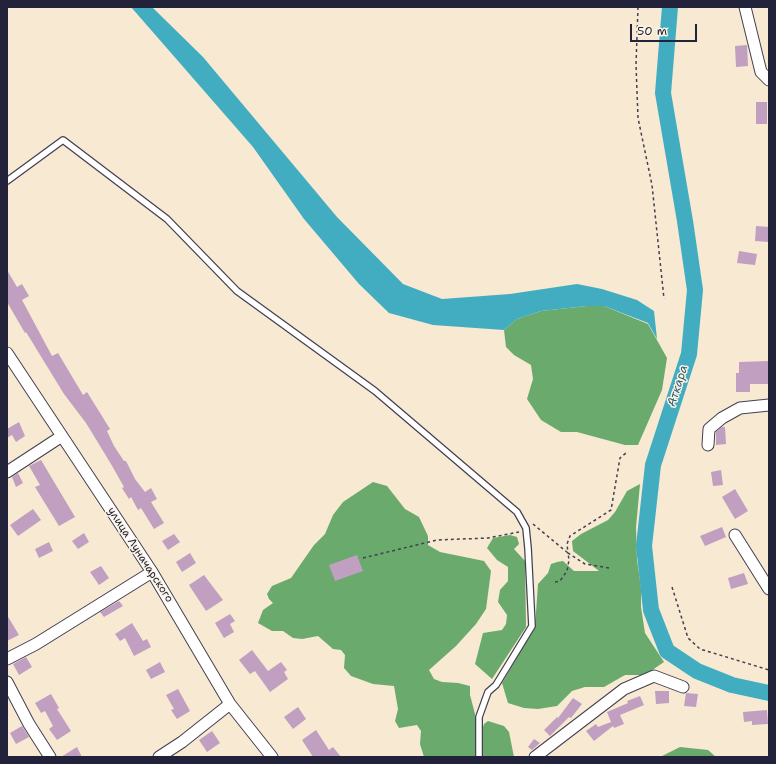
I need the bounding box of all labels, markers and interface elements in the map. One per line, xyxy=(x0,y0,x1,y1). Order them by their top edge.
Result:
scale bar xyxy=(632,16,699,42)
text: 50 m xyxy=(637,23,667,39)
water label: Аткара xyxy=(665,364,691,408)
street label: улица Луначарского xyxy=(104,505,176,605)

